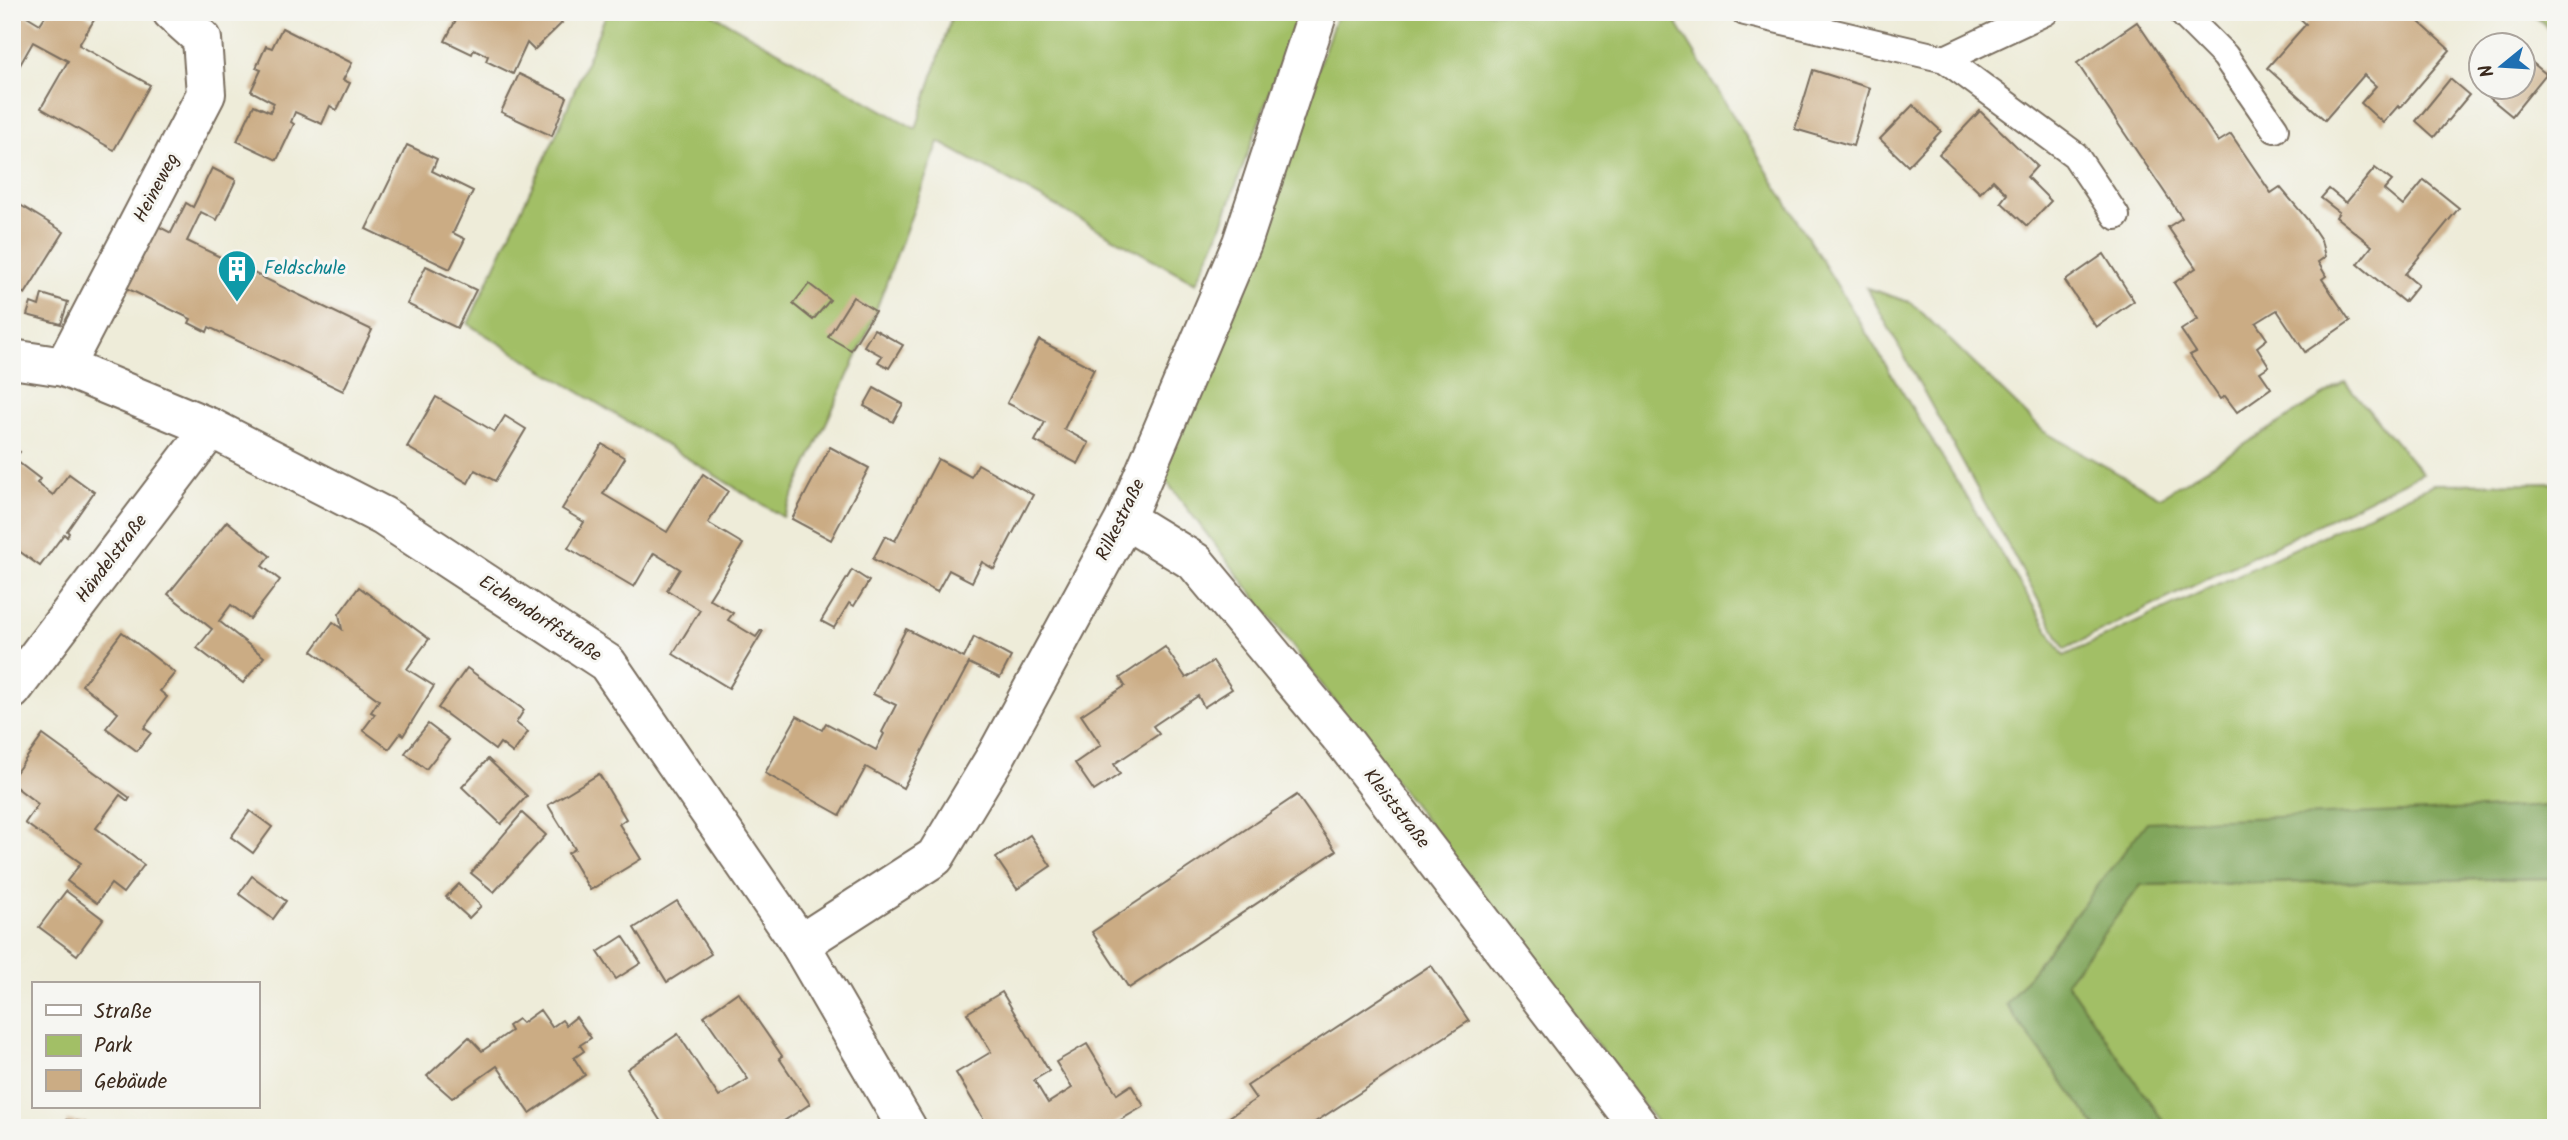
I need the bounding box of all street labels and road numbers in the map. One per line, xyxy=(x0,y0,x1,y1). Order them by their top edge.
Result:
street label: Heineweg xyxy=(126,148,188,228)
street label: Rilkestraße xyxy=(1088,473,1154,566)
street label: Händelstraße xyxy=(68,508,156,610)
street label: Eichendorffstraße xyxy=(472,568,608,670)
street label: Kleiststraße xyxy=(1355,762,1437,856)

